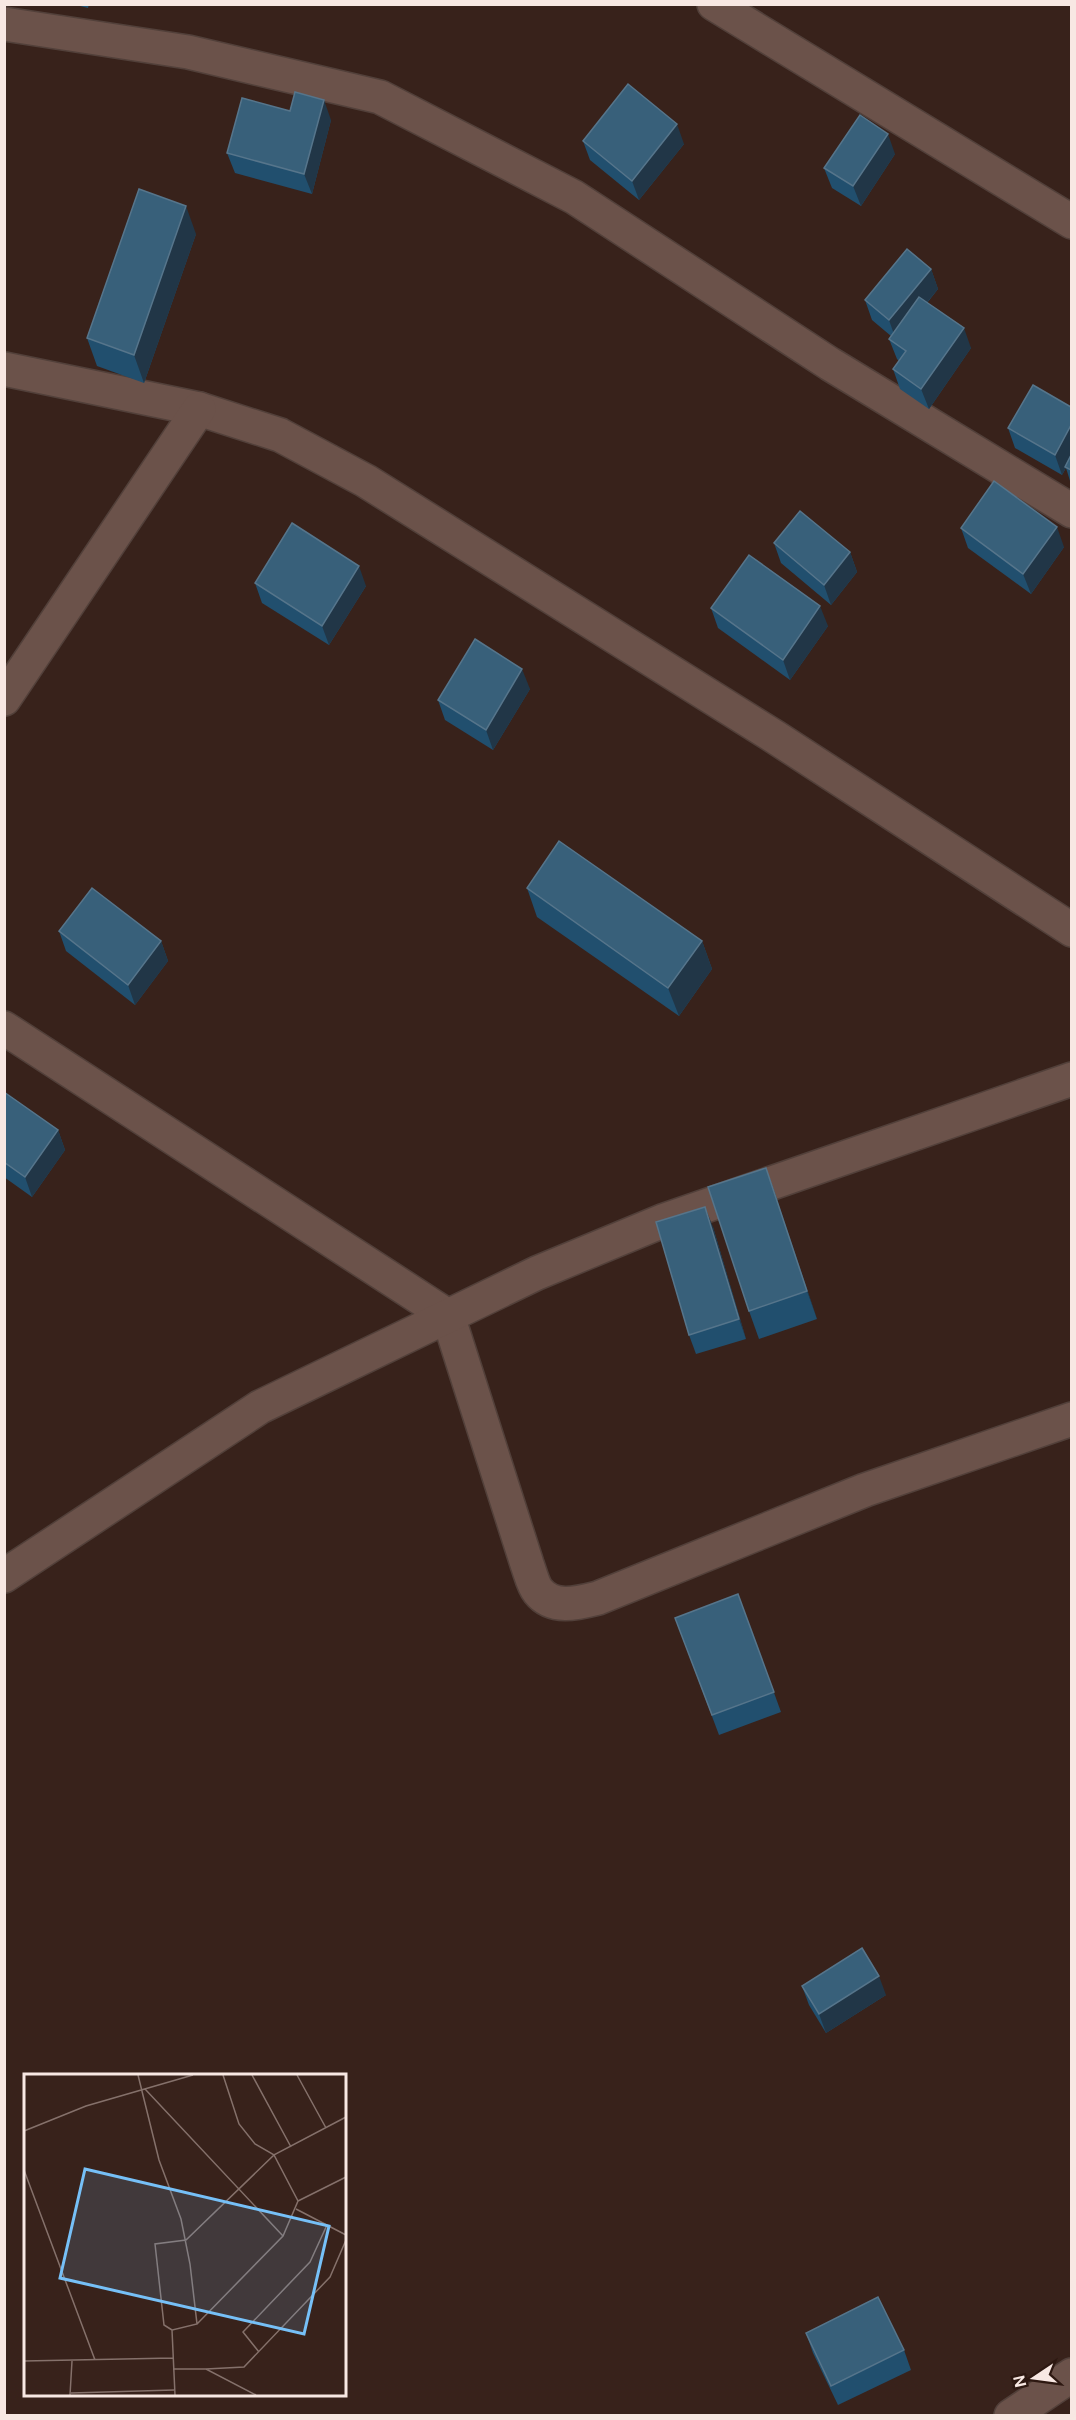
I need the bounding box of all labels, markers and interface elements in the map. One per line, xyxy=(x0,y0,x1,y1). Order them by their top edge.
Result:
inset map xyxy=(24,2074,346,2396)
north arrow xyxy=(1004,2348,1064,2408)
text: N xyxy=(1008,2373,1031,2389)

